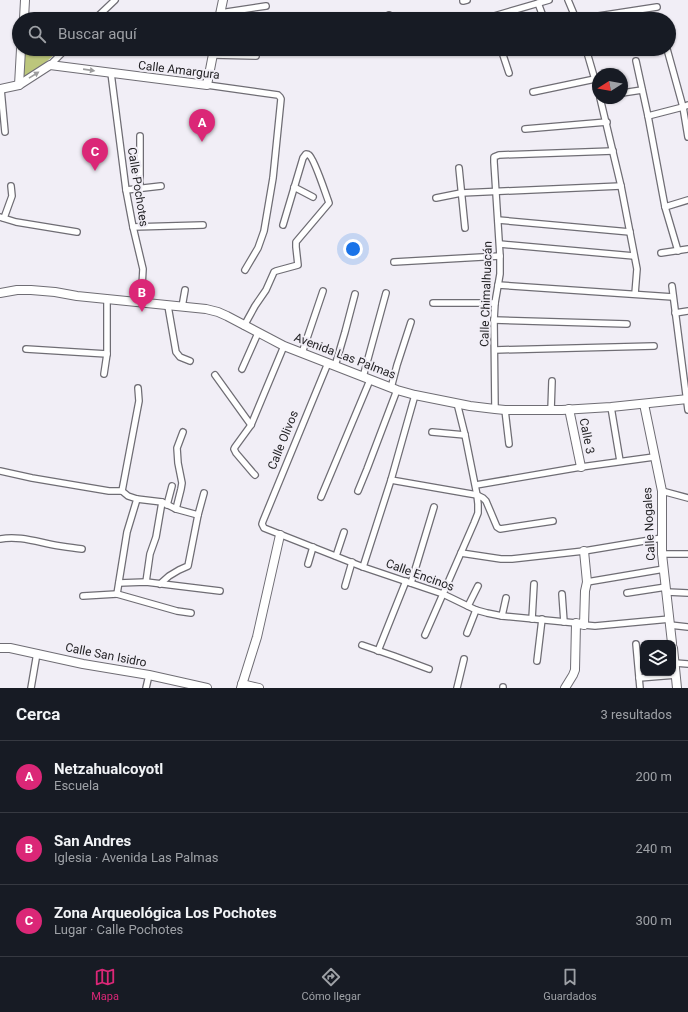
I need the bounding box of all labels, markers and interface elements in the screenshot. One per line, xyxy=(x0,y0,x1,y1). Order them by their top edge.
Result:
search box xyxy=(12,12,676,56)
icon: search xyxy=(26,23,48,45)
text: Buscar aquí xyxy=(58,25,137,43)
street label: Calle Amargura xyxy=(137,58,221,82)
one-way arrow xyxy=(83,67,95,73)
north arrow xyxy=(592,68,628,104)
one-way arrow xyxy=(29,71,40,79)
pin: A xyxy=(189,109,215,142)
pin: C xyxy=(82,138,108,171)
street label: Calle Pochotes xyxy=(125,146,151,228)
your location xyxy=(343,239,363,259)
street label: Calle Chimalhuacán xyxy=(477,241,495,347)
pin: B xyxy=(129,279,155,312)
street label: Avenida Las Palmas xyxy=(292,330,398,382)
street label: Calle Olivos xyxy=(265,408,301,472)
street label: Calle 3 xyxy=(577,417,597,455)
street label: Calle Nogales xyxy=(640,487,658,561)
street label: Calle Encinos xyxy=(384,556,456,594)
street label: Calle San Isidro xyxy=(64,640,148,670)
map controls xyxy=(640,640,676,676)
button: layers xyxy=(640,640,676,676)
text: Cerca xyxy=(16,704,60,724)
text: 3 resultados xyxy=(600,707,672,722)
text: Netzahualcoyotl xyxy=(54,760,163,778)
text: A xyxy=(25,769,33,784)
text: 200 m xyxy=(635,769,672,784)
text: Escuela xyxy=(54,778,99,793)
text: San Andres xyxy=(54,832,131,850)
text: B xyxy=(25,841,33,856)
text: 240 m xyxy=(635,841,672,856)
text: Iglesia · Avenida Las Palmas xyxy=(54,850,218,865)
text: Zona Arqueológica Los Pochotes xyxy=(54,904,277,922)
text: C xyxy=(25,913,33,928)
text: 300 m xyxy=(635,913,672,928)
text: Lugar · Calle Pochotes xyxy=(54,922,183,937)
tab: Mapa xyxy=(91,966,119,1003)
tab: Cómo llegar xyxy=(302,966,361,1003)
tab: Guardados xyxy=(543,966,597,1003)

